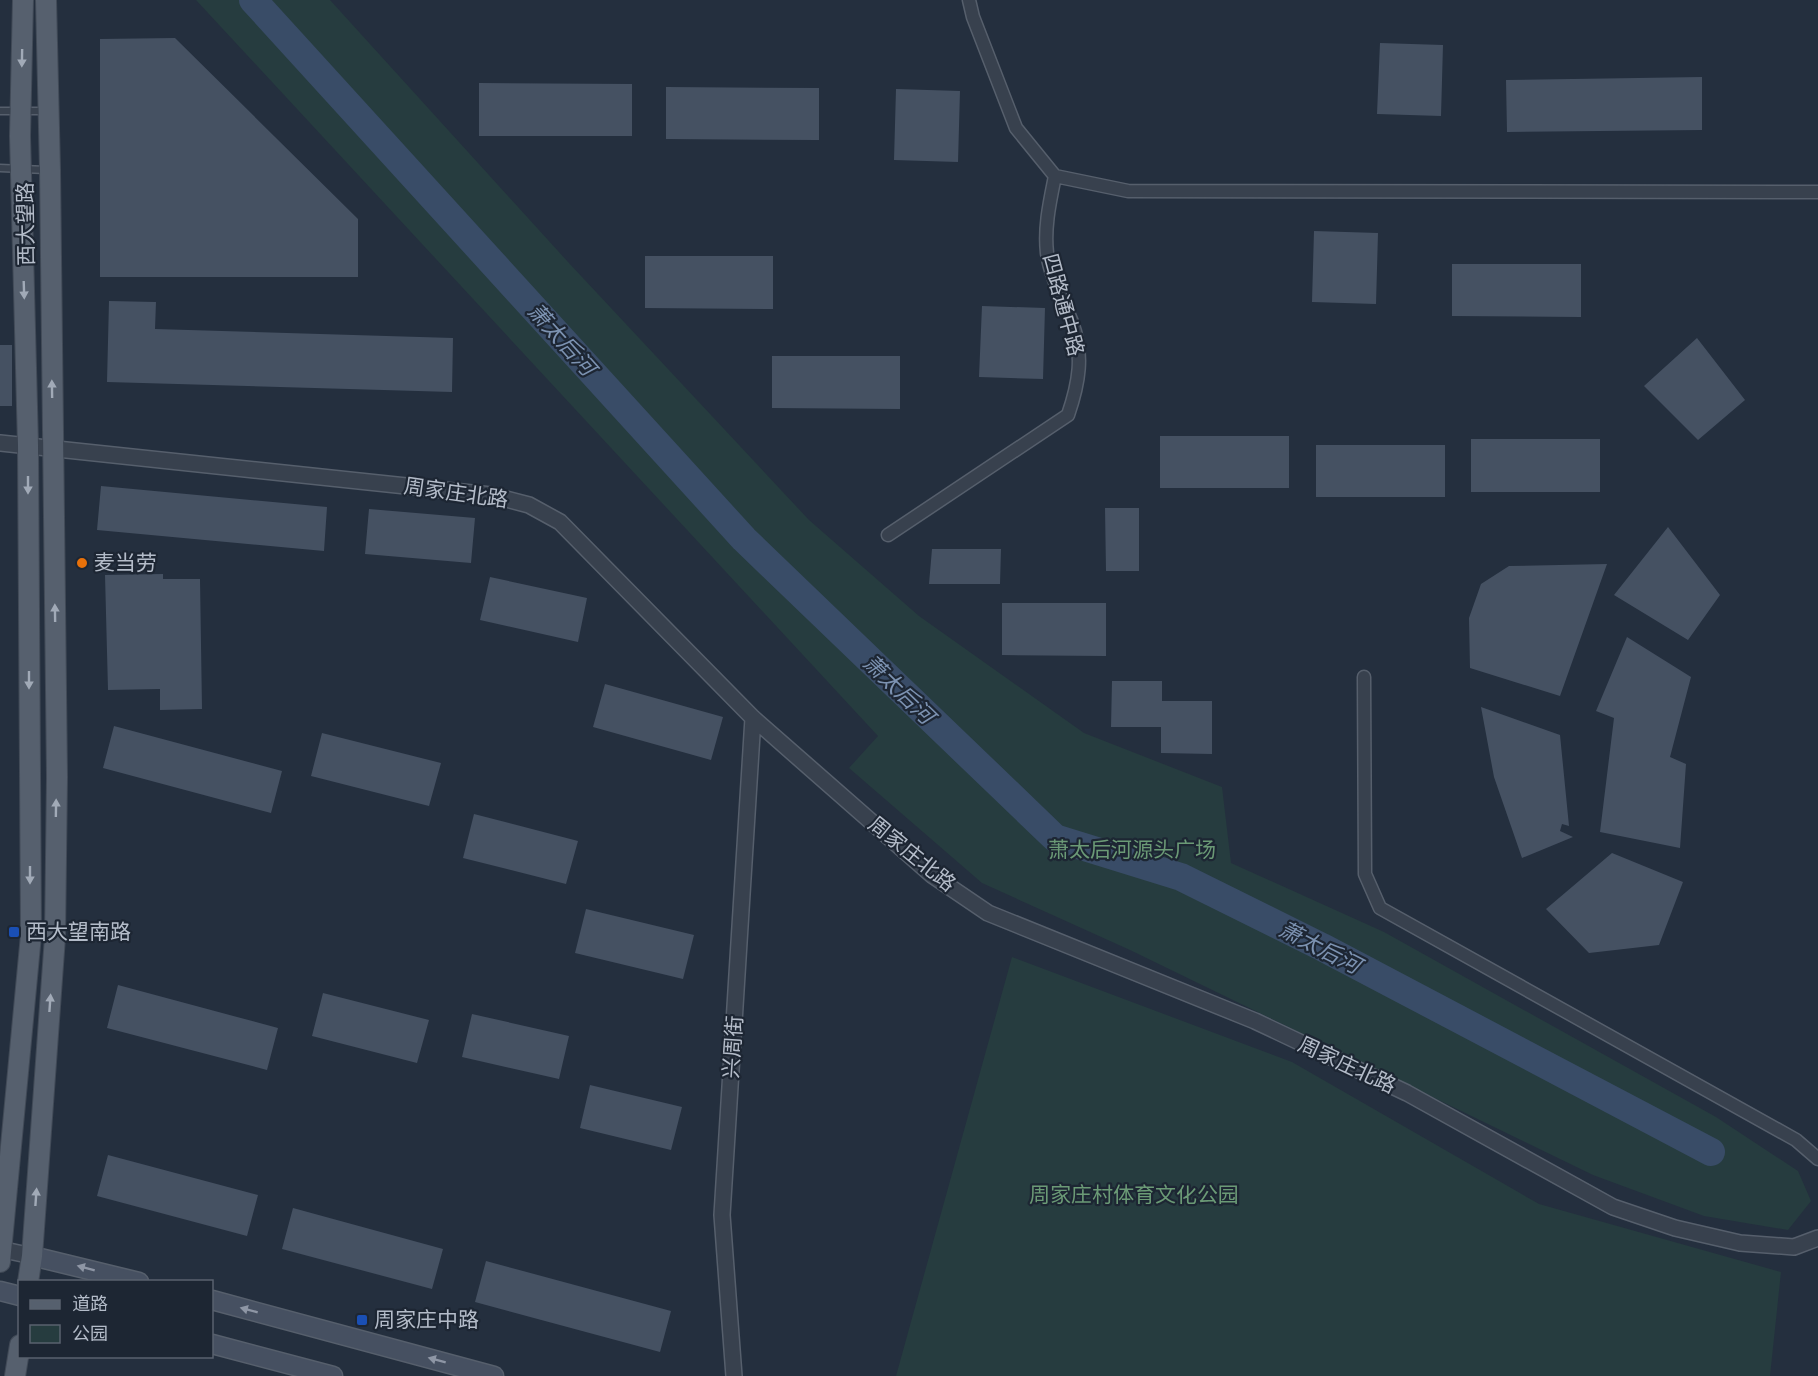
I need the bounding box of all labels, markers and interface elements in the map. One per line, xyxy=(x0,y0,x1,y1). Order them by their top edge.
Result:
one-way arrow xyxy=(17,49,27,68)
street label: 西大望路 xyxy=(11,182,38,266)
street label: 四路通中路 xyxy=(1039,251,1090,359)
one-way arrow xyxy=(19,280,29,299)
water label: 萧太后河 xyxy=(523,297,605,383)
one-way arrow xyxy=(48,379,57,398)
street label: 周家庄北路 xyxy=(402,472,510,511)
one-way arrow xyxy=(23,475,33,494)
place label: 麦当劳 xyxy=(94,549,157,574)
marker: 麦当劳 xyxy=(75,556,89,570)
one-way arrow xyxy=(50,603,60,622)
water label: 萧太后河 xyxy=(858,648,943,732)
one-way arrow xyxy=(24,670,34,689)
one-way arrow xyxy=(51,798,61,817)
street label: 周家庄北路 xyxy=(864,810,962,896)
park label: 萧太后河源头广场 xyxy=(1048,836,1216,861)
one-way arrow xyxy=(26,865,35,884)
water label: 萧太后河 xyxy=(1275,915,1369,980)
place label: 西大望南路 xyxy=(26,918,131,943)
marker: 西大望南路 xyxy=(7,925,21,939)
one-way arrow xyxy=(45,993,54,1012)
street label: 兴周街 xyxy=(717,1015,746,1079)
street label: 周家庄北路 xyxy=(1295,1030,1400,1097)
park label: 周家庄村体育文化公园 xyxy=(1029,1181,1239,1206)
one-way arrow xyxy=(31,1188,41,1207)
one-way arrow xyxy=(76,1262,95,1272)
legend xyxy=(18,1280,213,1358)
text: 道路 xyxy=(72,1292,108,1314)
one-way arrow xyxy=(240,1305,258,1314)
place label: 周家庄中路 xyxy=(374,1306,479,1331)
marker: 周家庄中路 xyxy=(355,1313,369,1327)
text: 公园 xyxy=(72,1322,108,1344)
one-way arrow xyxy=(428,1355,447,1365)

